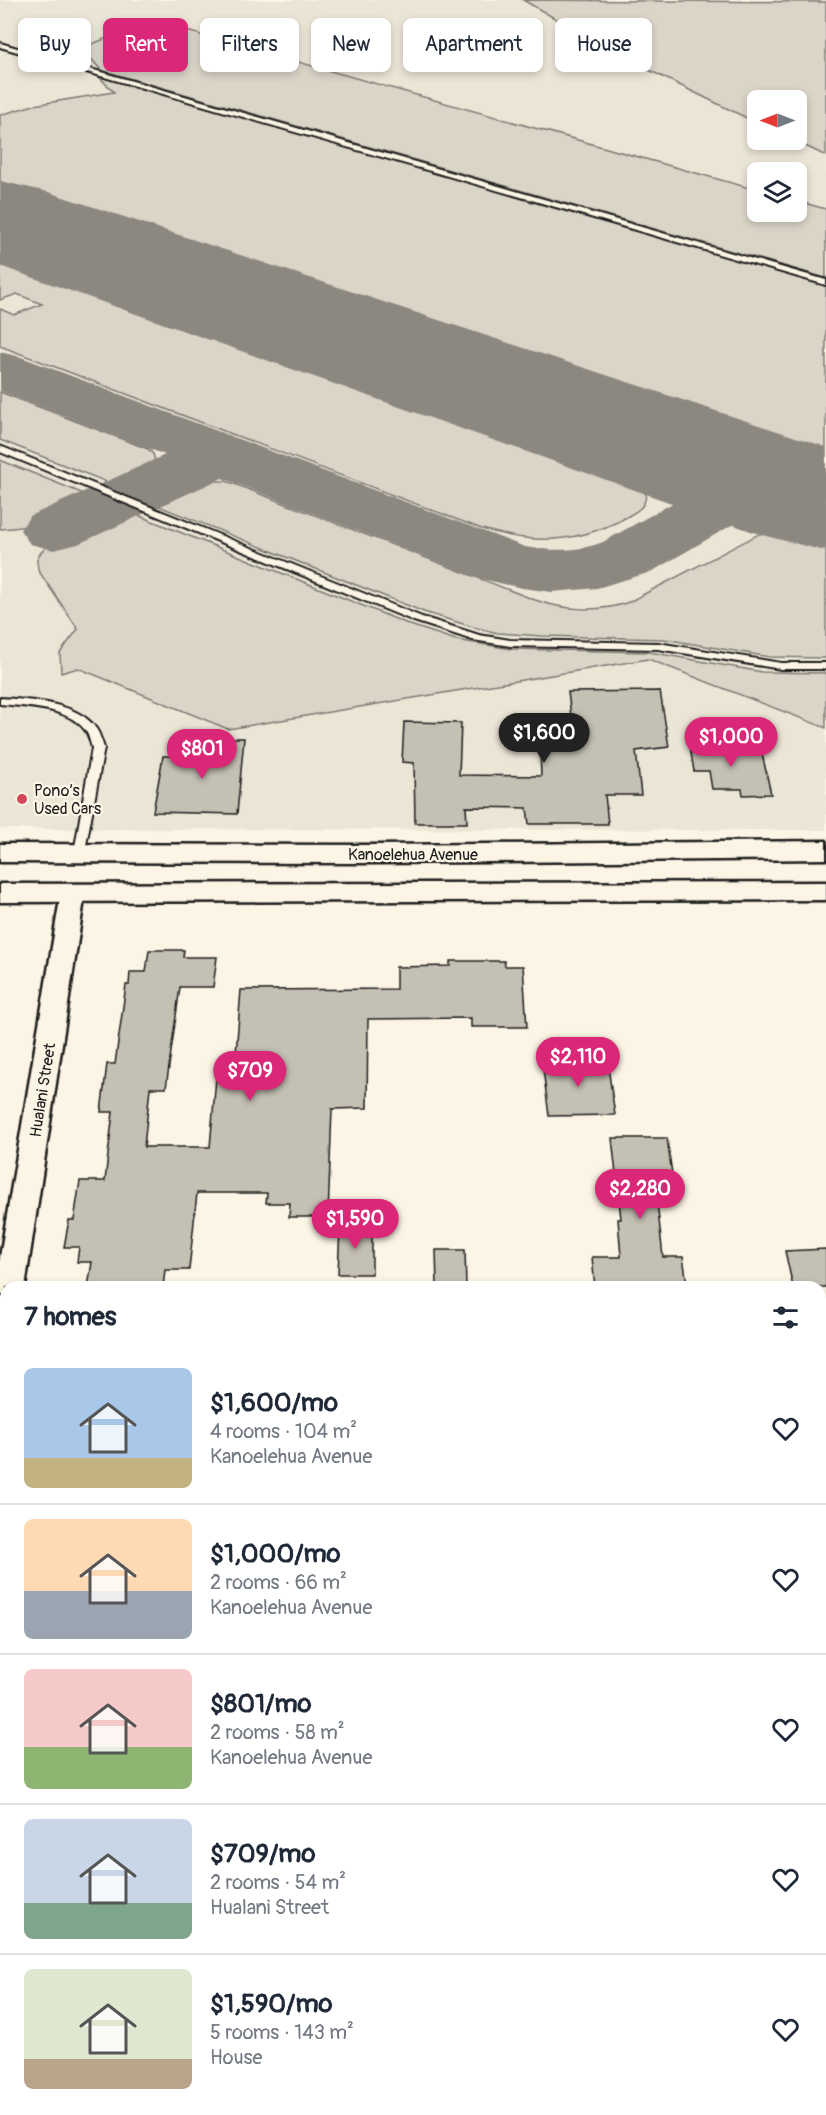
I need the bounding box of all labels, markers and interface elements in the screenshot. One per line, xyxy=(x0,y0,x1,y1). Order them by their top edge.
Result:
chip: Buy xyxy=(18,18,91,72)
chip: Rent xyxy=(103,18,188,72)
chip: Filters xyxy=(200,18,299,72)
chip: New xyxy=(311,18,391,72)
chip: Apartment xyxy=(403,18,543,72)
chip: House xyxy=(555,18,652,72)
north arrow xyxy=(747,90,807,150)
map controls xyxy=(747,90,807,222)
button: layers xyxy=(747,162,807,222)
pin: $1,600 xyxy=(495,713,593,764)
pin: $1,000 xyxy=(682,717,780,768)
text: $1,600 xyxy=(513,720,575,745)
text: $1,000 xyxy=(699,724,763,749)
pin: $801 xyxy=(166,729,238,780)
text: $801 xyxy=(181,736,223,761)
place label: Pono’s Used Cars xyxy=(34,781,101,819)
marker: Pono’s Used Cars xyxy=(15,792,29,806)
street label: Kanoelehua Avenue xyxy=(348,845,478,865)
pin: $2,110 xyxy=(529,1037,627,1088)
street label: Hualani Street xyxy=(26,1041,60,1139)
text: $2,110 xyxy=(550,1044,606,1069)
pin: $709 xyxy=(214,1051,286,1102)
text: $709 xyxy=(227,1058,273,1083)
pin: $2,280 xyxy=(591,1169,689,1220)
text: $2,280 xyxy=(609,1176,671,1201)
pin: $1,590 xyxy=(306,1199,404,1250)
text: $1,590 xyxy=(326,1206,384,1231)
text: 7 homes xyxy=(24,1301,116,1333)
icon: filters xyxy=(769,1301,802,1334)
text: $1,600/mo xyxy=(210,1387,338,1419)
icon: home xyxy=(72,1392,144,1464)
icon: heart xyxy=(769,1412,802,1445)
text: 4 rooms · 104 m² xyxy=(210,1419,357,1444)
text: Kanoelehua Avenue xyxy=(210,1444,372,1469)
text: $1,000/mo xyxy=(210,1538,341,1570)
icon: home xyxy=(72,1543,144,1615)
icon: heart xyxy=(769,1563,802,1596)
text: 2 rooms · 66 m² xyxy=(210,1570,347,1595)
text: Kanoelehua Avenue xyxy=(210,1595,372,1620)
text: $801/mo xyxy=(210,1688,312,1720)
icon: home xyxy=(72,1693,144,1765)
icon: heart xyxy=(769,1713,802,1746)
text: 2 rooms · 58 m² xyxy=(210,1720,345,1745)
text: Kanoelehua Avenue xyxy=(210,1745,372,1770)
text: $709/mo xyxy=(210,1838,315,1870)
icon: home xyxy=(72,1843,144,1915)
icon: heart xyxy=(769,1863,802,1896)
text: 2 rooms · 54 m² xyxy=(210,1870,346,1895)
text: Hualani Street xyxy=(210,1895,329,1920)
text: $1,590/mo xyxy=(210,1988,333,2020)
icon: home xyxy=(72,1993,144,2065)
icon: heart xyxy=(769,2013,802,2046)
text: 5 rooms · 143 m² xyxy=(210,2020,354,2045)
text: House xyxy=(210,2045,262,2070)

